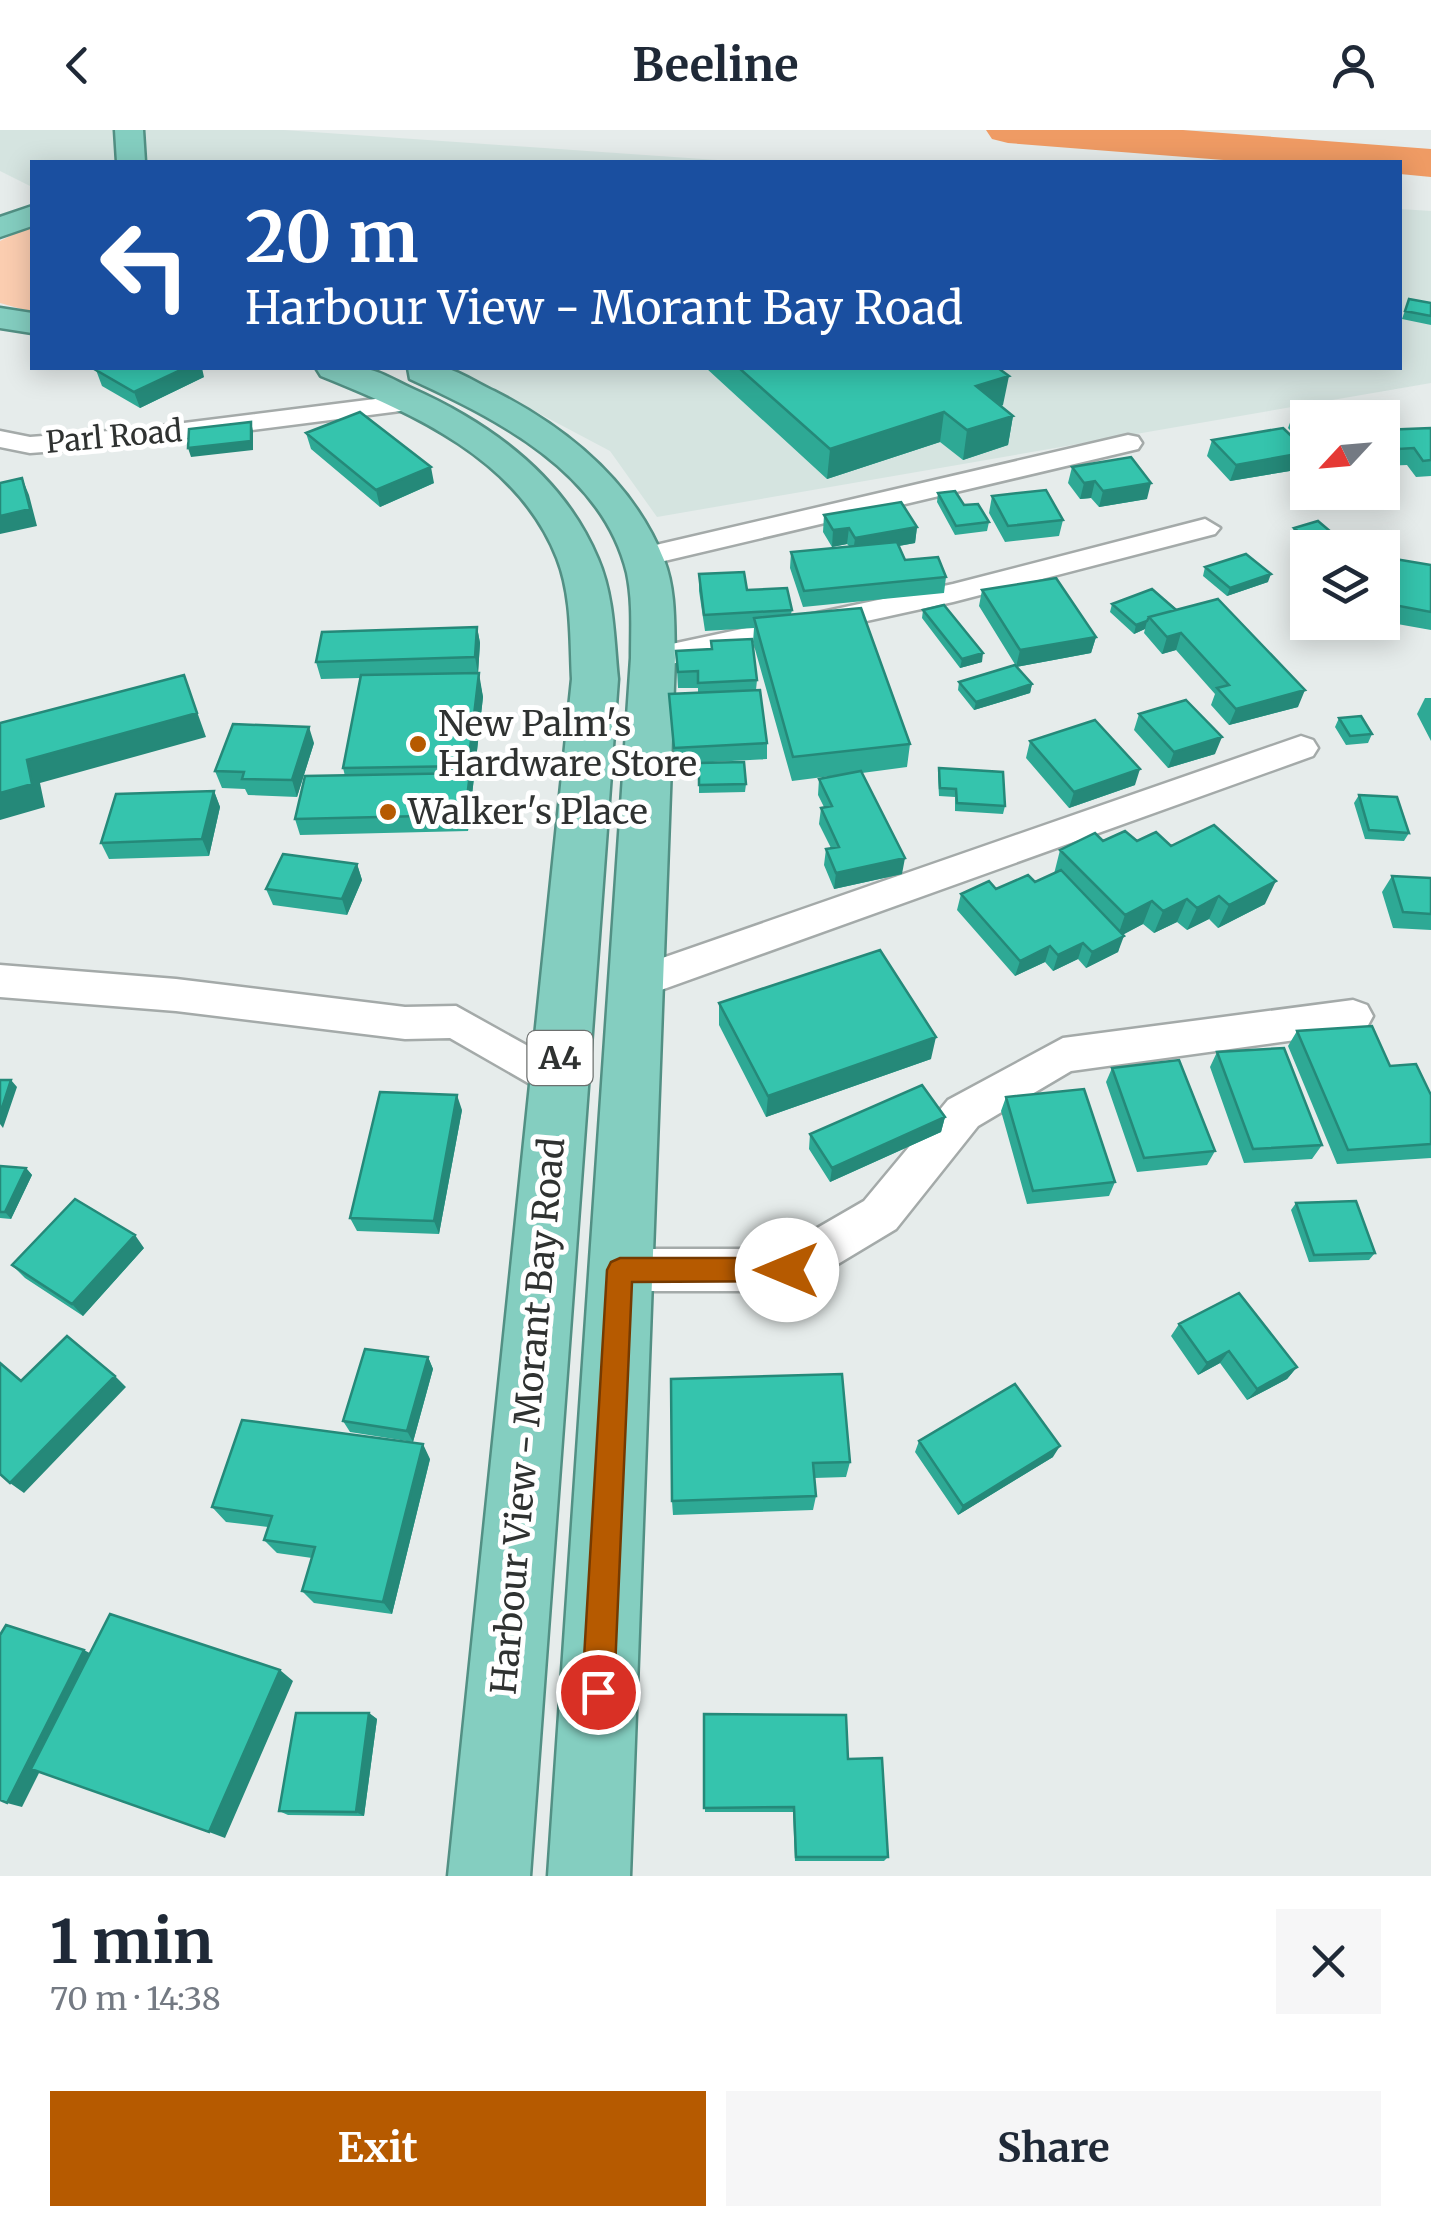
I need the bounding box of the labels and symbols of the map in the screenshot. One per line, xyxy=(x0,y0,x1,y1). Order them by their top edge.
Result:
north arrow xyxy=(1290,400,1400,510)
street label: Parl Road xyxy=(44,411,184,461)
place label: New Palm's Hardware Store xyxy=(438,702,697,786)
marker: New Palm's Hardware Store xyxy=(407,733,429,755)
place label: Walker's Place xyxy=(407,790,648,834)
marker: Walker's Place xyxy=(377,801,399,823)
road number: A4 xyxy=(528,1031,592,1085)
street label: Harbour View - Morant Bay Road xyxy=(482,1136,574,1696)
position arrow xyxy=(735,1218,839,1322)
pin xyxy=(556,1650,641,1735)

